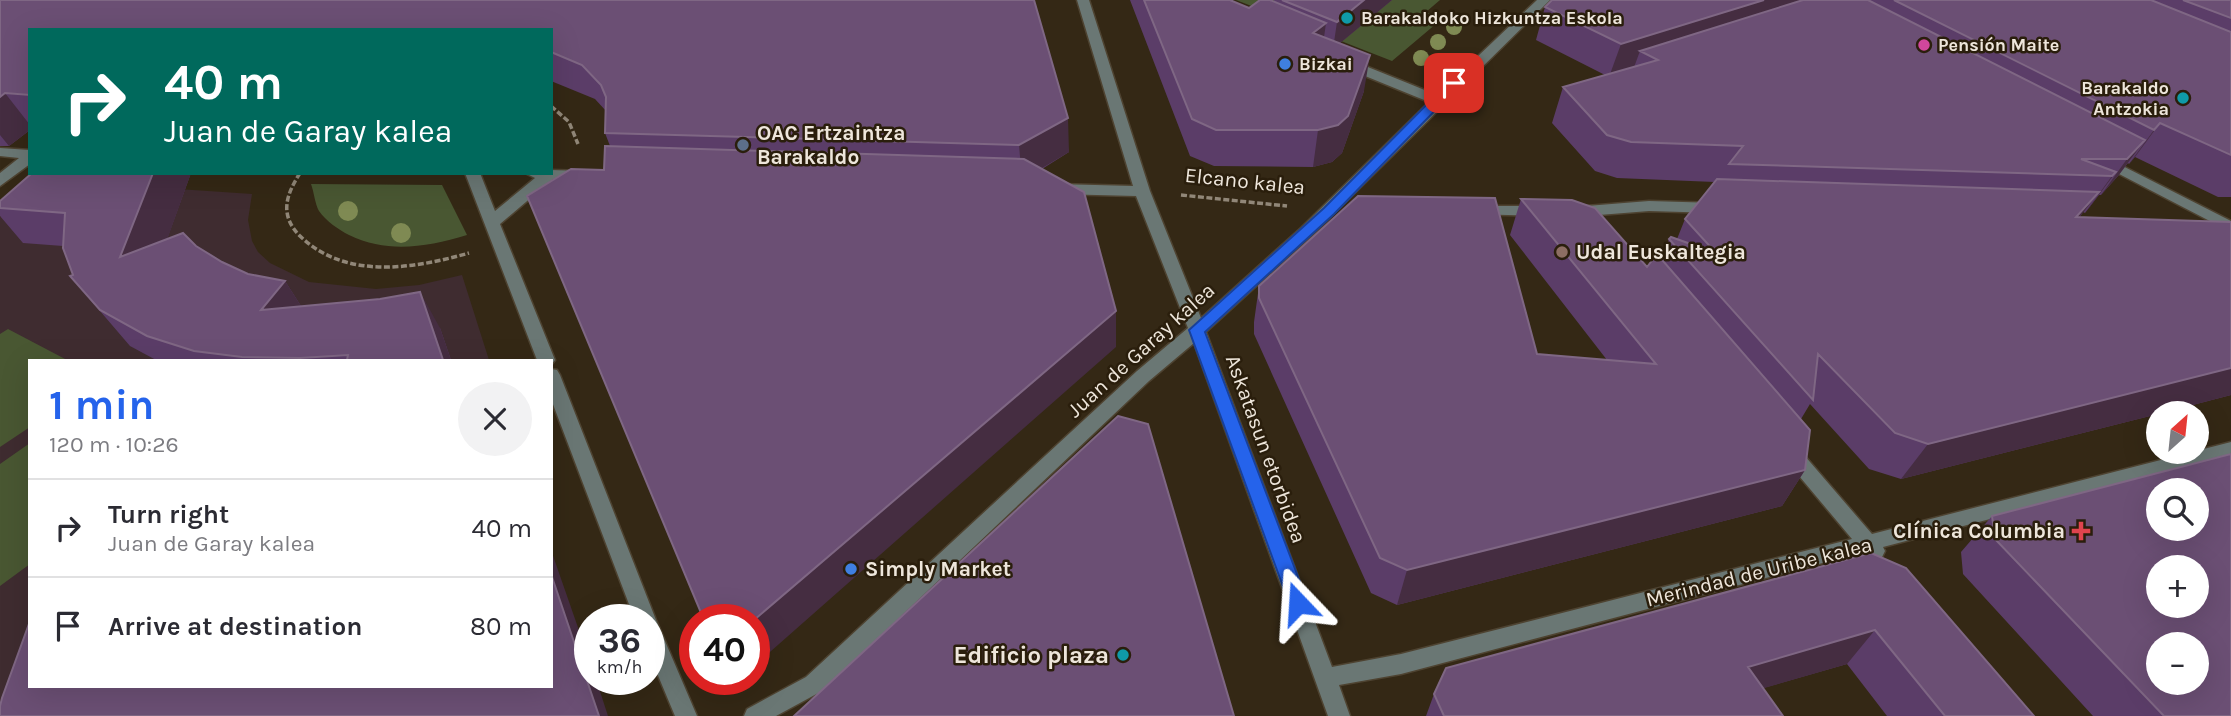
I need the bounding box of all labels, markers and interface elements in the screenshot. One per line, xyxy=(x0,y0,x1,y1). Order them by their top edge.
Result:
place label: Barakaldoko Hizkuntza Eskola xyxy=(1361,7,1623,29)
marker: Barakaldoko Hizkuntza Eskola xyxy=(1339,10,1355,26)
place label: Pensión Maite xyxy=(1938,34,2059,56)
marker: Pensión Maite xyxy=(1916,37,1932,53)
place label: Bizkai xyxy=(1299,53,1353,75)
pin xyxy=(1424,53,1484,113)
text: 40 m xyxy=(164,54,283,111)
icon: right xyxy=(49,56,140,147)
marker: Bizkai xyxy=(1277,56,1293,72)
icon: arrive xyxy=(1435,64,1473,102)
place label: Barakaldo Antzokia xyxy=(2081,77,2169,120)
marker: Barakaldo Antzokia xyxy=(2175,90,2191,106)
text: Juan de Garay kalea xyxy=(164,113,452,150)
place label: OAC Ertzaintza Barakaldo xyxy=(757,121,906,169)
marker: OAC Ertzaintza Barakaldo xyxy=(735,137,751,153)
street label: Elcano kalea xyxy=(1184,163,1306,199)
place label: Udal Euskaltegia xyxy=(1576,240,1746,264)
marker: Udal Euskaltegia xyxy=(1554,244,1570,260)
street label: Juan de Garay kalea xyxy=(1063,278,1219,422)
street label: Askatasun etorbidea xyxy=(1221,352,1311,546)
text: 1 min xyxy=(49,380,154,430)
button: close xyxy=(458,382,532,456)
north arrow xyxy=(2146,401,2208,464)
map controls xyxy=(2146,401,2209,695)
text: 120 m · 10:26 xyxy=(49,431,179,458)
button: search xyxy=(2146,478,2209,541)
text: Turn right xyxy=(108,499,229,530)
icon: right xyxy=(49,509,87,547)
text: 40 m xyxy=(472,513,532,544)
place label: Clínica Columbia xyxy=(1893,519,2065,543)
marker: Clínica Columbia xyxy=(2071,521,2091,541)
text: Juan de Garay kalea xyxy=(108,530,315,557)
street label: Merindad de Uribe kalea xyxy=(1643,532,1875,612)
button: + xyxy=(2146,555,2209,618)
place label: Simply Market xyxy=(865,557,1011,581)
marker: Simply Market xyxy=(843,561,859,577)
position arrow xyxy=(1261,566,1335,640)
speed limit sign: 40 xyxy=(679,604,770,695)
icon: arrive xyxy=(49,607,87,645)
text: Arrive at destination xyxy=(108,611,362,642)
text: 80 m xyxy=(470,611,532,642)
text: 36 xyxy=(598,620,641,661)
button: − xyxy=(2146,632,2209,695)
place label: Edificio plaza xyxy=(953,641,1109,669)
marker: Edificio plaza xyxy=(1115,647,1131,663)
text: km/h xyxy=(597,656,642,678)

